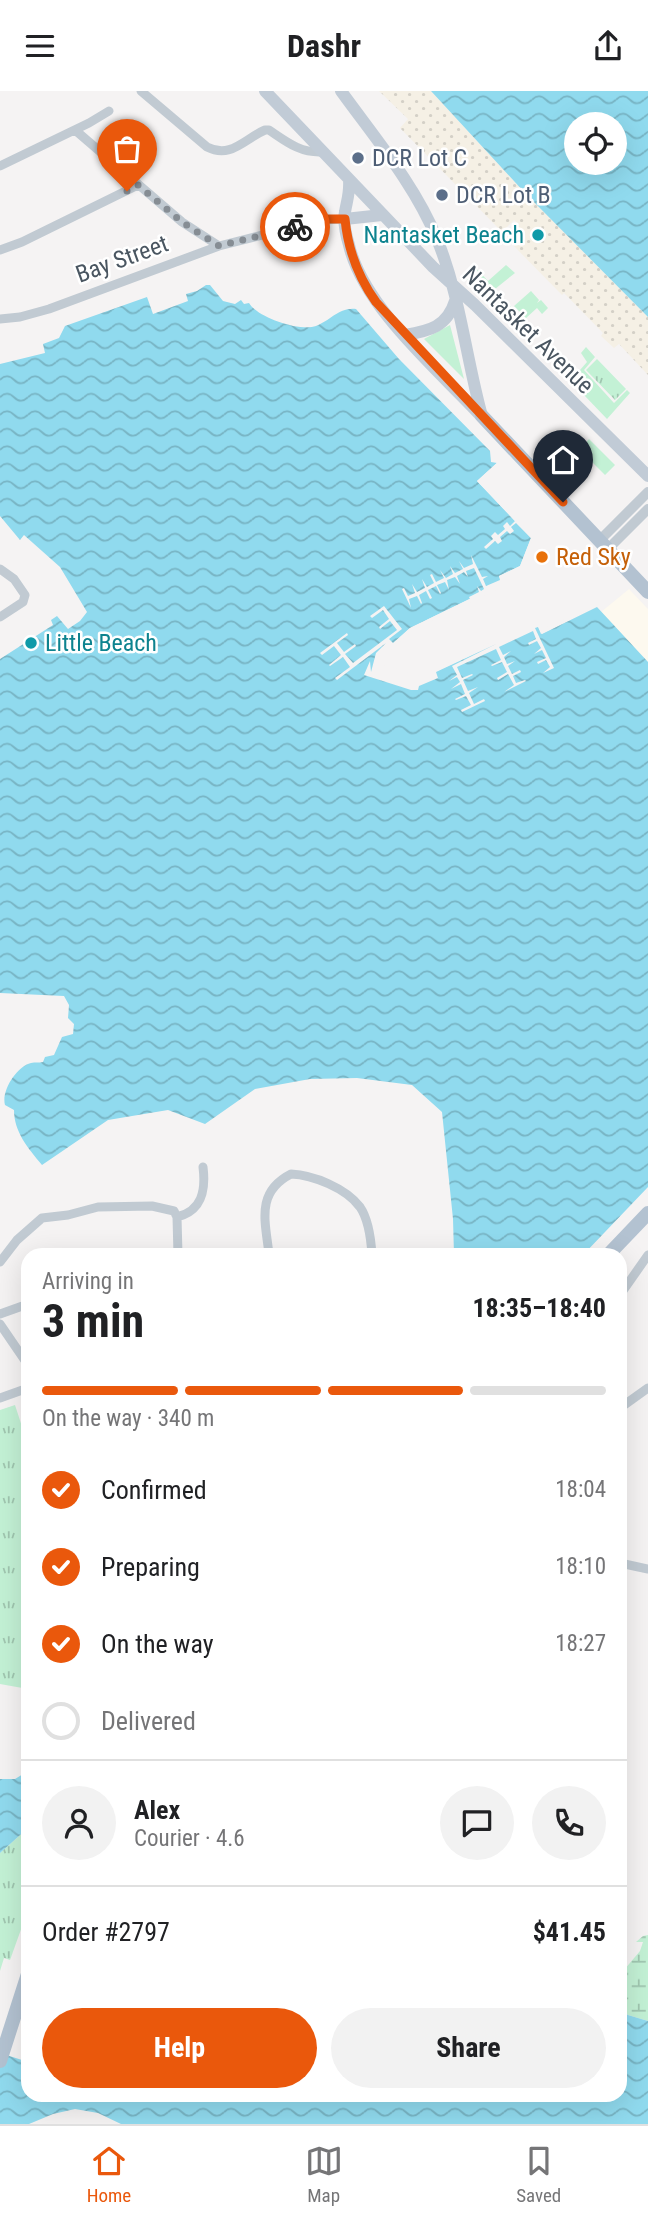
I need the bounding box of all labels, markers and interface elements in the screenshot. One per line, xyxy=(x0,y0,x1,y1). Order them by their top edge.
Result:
icon: menu xyxy=(21,27,59,65)
text: Dashr xyxy=(287,27,361,65)
icon: share xyxy=(589,27,627,65)
map controls xyxy=(564,112,627,175)
button: locate xyxy=(564,112,627,175)
pin xyxy=(97,119,157,191)
icon: bag xyxy=(108,130,146,168)
place label: DCR Lot C xyxy=(372,144,467,172)
marker: DCR Lot C xyxy=(350,150,366,166)
place label: DCR Lot B xyxy=(456,181,551,209)
marker: DCR Lot B xyxy=(434,187,450,203)
courier xyxy=(260,192,330,262)
icon: bike xyxy=(276,208,314,246)
place label: Nantasket Beach xyxy=(364,221,524,249)
marker: Nantasket Beach xyxy=(530,227,546,243)
street label: Bay Street xyxy=(72,229,172,289)
street label: Nantasket Avenue xyxy=(457,261,599,399)
pin xyxy=(533,430,593,502)
icon: home xyxy=(544,441,582,479)
place label: Red Sky xyxy=(556,543,631,571)
marker: Red Sky xyxy=(534,549,550,565)
place label: Little Beach xyxy=(45,629,157,657)
marker: Little Beach xyxy=(23,635,39,651)
text: Arriving in xyxy=(42,1268,134,1295)
text: 18:35–18:40 xyxy=(472,1293,606,1323)
text: 3 min xyxy=(42,1294,144,1348)
text: On the way · 340 m xyxy=(42,1405,214,1432)
icon: check xyxy=(42,1471,80,1509)
text: Confirmed xyxy=(101,1475,207,1505)
text: 18:04 xyxy=(555,1476,606,1503)
icon: check xyxy=(42,1548,80,1586)
text: Preparing xyxy=(101,1552,200,1582)
text: 18:10 xyxy=(555,1553,606,1580)
icon: check xyxy=(42,1625,80,1663)
text: On the way xyxy=(101,1629,214,1659)
text: 18:27 xyxy=(555,1630,606,1657)
text: Delivered xyxy=(101,1706,196,1736)
button: person xyxy=(42,1786,116,1860)
button: chat xyxy=(440,1786,514,1860)
button: phone xyxy=(532,1786,606,1860)
text: Alex xyxy=(134,1795,180,1825)
text: Courier · 4.6 xyxy=(134,1825,245,1852)
text: Order #2797 xyxy=(42,1917,170,1947)
text: $41.45 xyxy=(533,1917,606,1947)
button: Help xyxy=(42,2008,317,2088)
button: Share xyxy=(331,2008,606,2088)
tab: Home xyxy=(87,2142,131,2207)
tab: Map xyxy=(305,2142,343,2207)
tab: Saved xyxy=(516,2142,561,2207)

